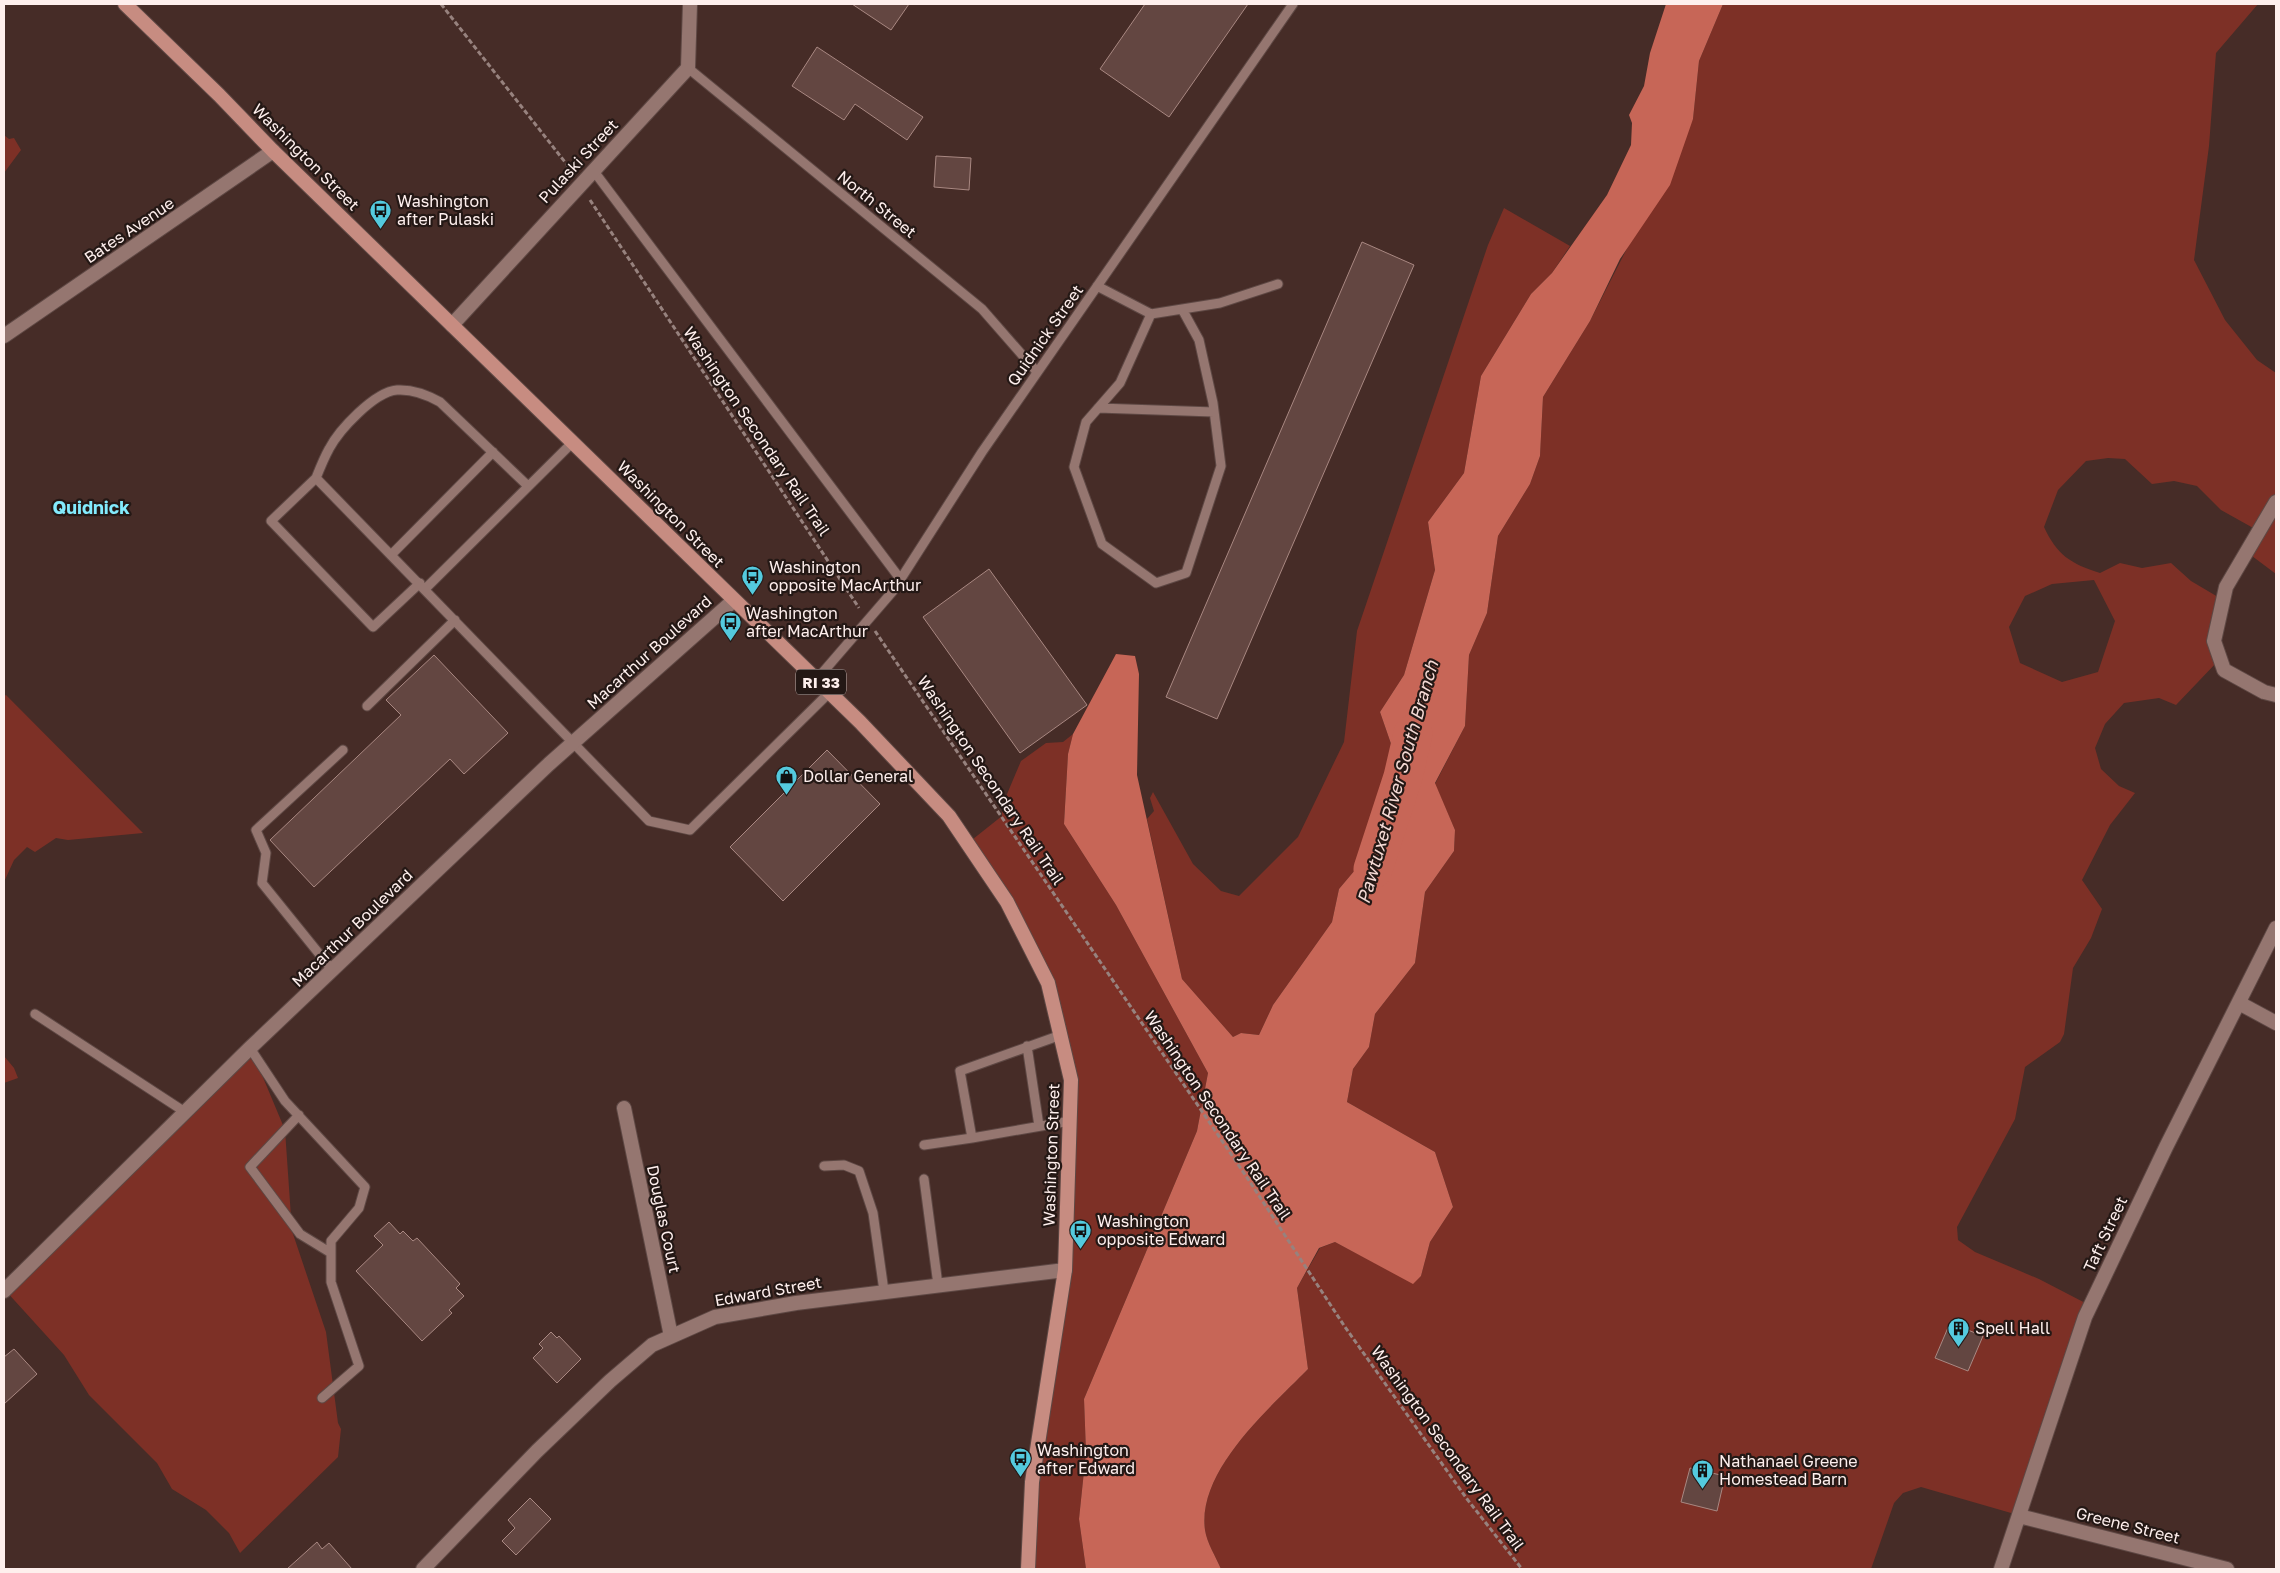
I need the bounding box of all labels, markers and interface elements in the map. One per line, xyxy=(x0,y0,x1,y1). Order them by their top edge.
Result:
street label: Washington Street xyxy=(248,99,364,215)
street label: Pulaski Street xyxy=(534,115,622,207)
street label: North Street xyxy=(833,166,921,242)
place label: Washington after Pulaski xyxy=(397,191,494,229)
street label: Bates Avenue xyxy=(80,193,178,267)
bus stop icon: Washington after Pulaski xyxy=(369,198,393,229)
street label: Quidnick Street xyxy=(1003,281,1087,389)
street label: Washington Secondary Rail Trail xyxy=(679,322,835,540)
street label: Washington Street xyxy=(613,456,729,572)
district label: Quidnick xyxy=(52,496,130,518)
place label: Washington opposite MacArthur xyxy=(769,557,921,595)
bus stop icon: Washington opposite MacArthur xyxy=(741,564,765,595)
street label: Macarthur Boulevard xyxy=(583,591,715,713)
place label: Washington after MacArthur xyxy=(746,603,868,641)
bus stop icon: Washington after MacArthur xyxy=(718,610,742,641)
water label: Pawtuxet River South Branch xyxy=(1352,657,1443,906)
road number: RI 33 xyxy=(796,670,846,694)
street label: Washington Secondary Rail Trail xyxy=(913,671,1069,889)
shop icon: Dollar General xyxy=(775,764,799,795)
place label: Dollar General xyxy=(803,766,913,786)
street label: Macarthur Boulevard xyxy=(287,865,417,991)
street label: Washington Secondary Rail Trail xyxy=(1140,1006,1296,1224)
street label: Washington Street xyxy=(1039,1083,1063,1227)
street label: Douglas Court xyxy=(643,1163,685,1275)
street label: Taft Street xyxy=(2079,1193,2131,1275)
place label: Washington opposite Edward xyxy=(1097,1211,1225,1249)
bus stop icon: Washington opposite Edward xyxy=(1069,1218,1093,1249)
street label: Edward Street xyxy=(713,1272,823,1310)
building icon: Spell Hall xyxy=(1947,1316,1971,1347)
place label: Spell Hall xyxy=(1975,1318,2050,1338)
street label: Washington Secondary Rail Trail xyxy=(1367,1342,1529,1554)
place label: Washington after Edward xyxy=(1037,1440,1135,1478)
bus stop icon: Washington after Edward xyxy=(1009,1447,1033,1478)
place label: Nathanael Greene Homestead Barn xyxy=(1719,1451,1858,1489)
building icon: Nathanael Greene Homestead Barn xyxy=(1691,1458,1715,1489)
street label: Greene Street xyxy=(2074,1502,2182,1548)

